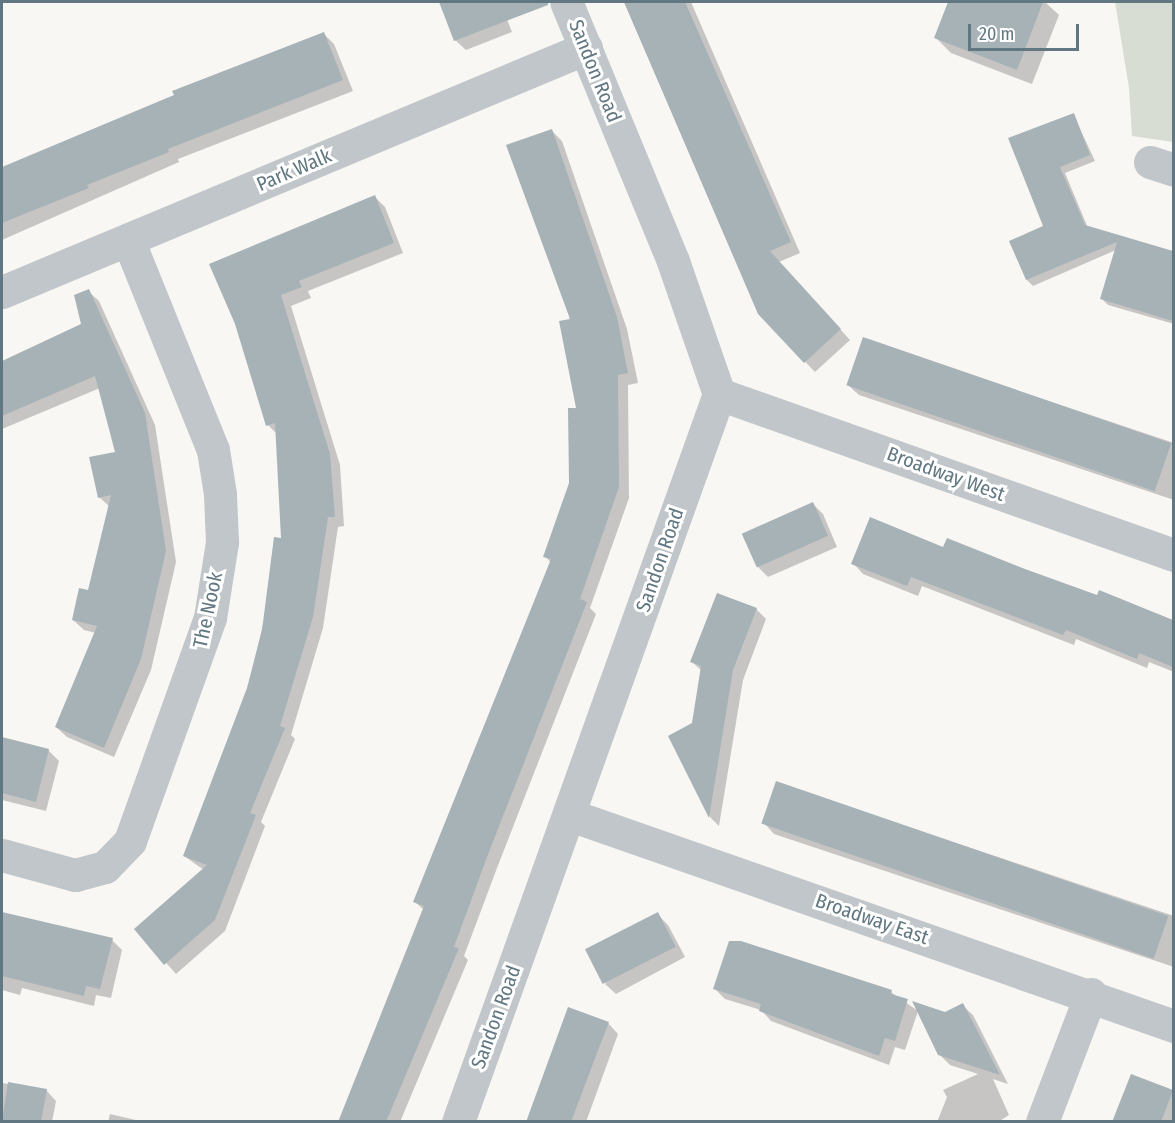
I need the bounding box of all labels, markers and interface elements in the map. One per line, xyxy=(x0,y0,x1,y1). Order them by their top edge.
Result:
scale bar xyxy=(971,12,1082,50)
street label: Sandon Road xyxy=(564,16,626,126)
text: 20 m xyxy=(979,23,1014,45)
street label: Park Walk xyxy=(253,144,335,196)
street label: Broadway West xyxy=(884,442,1008,506)
street label: Sandon Road xyxy=(631,505,689,615)
street label: The Nook xyxy=(188,570,228,650)
street label: Broadway East xyxy=(812,888,932,950)
street label: Sandon Road xyxy=(466,962,526,1072)

